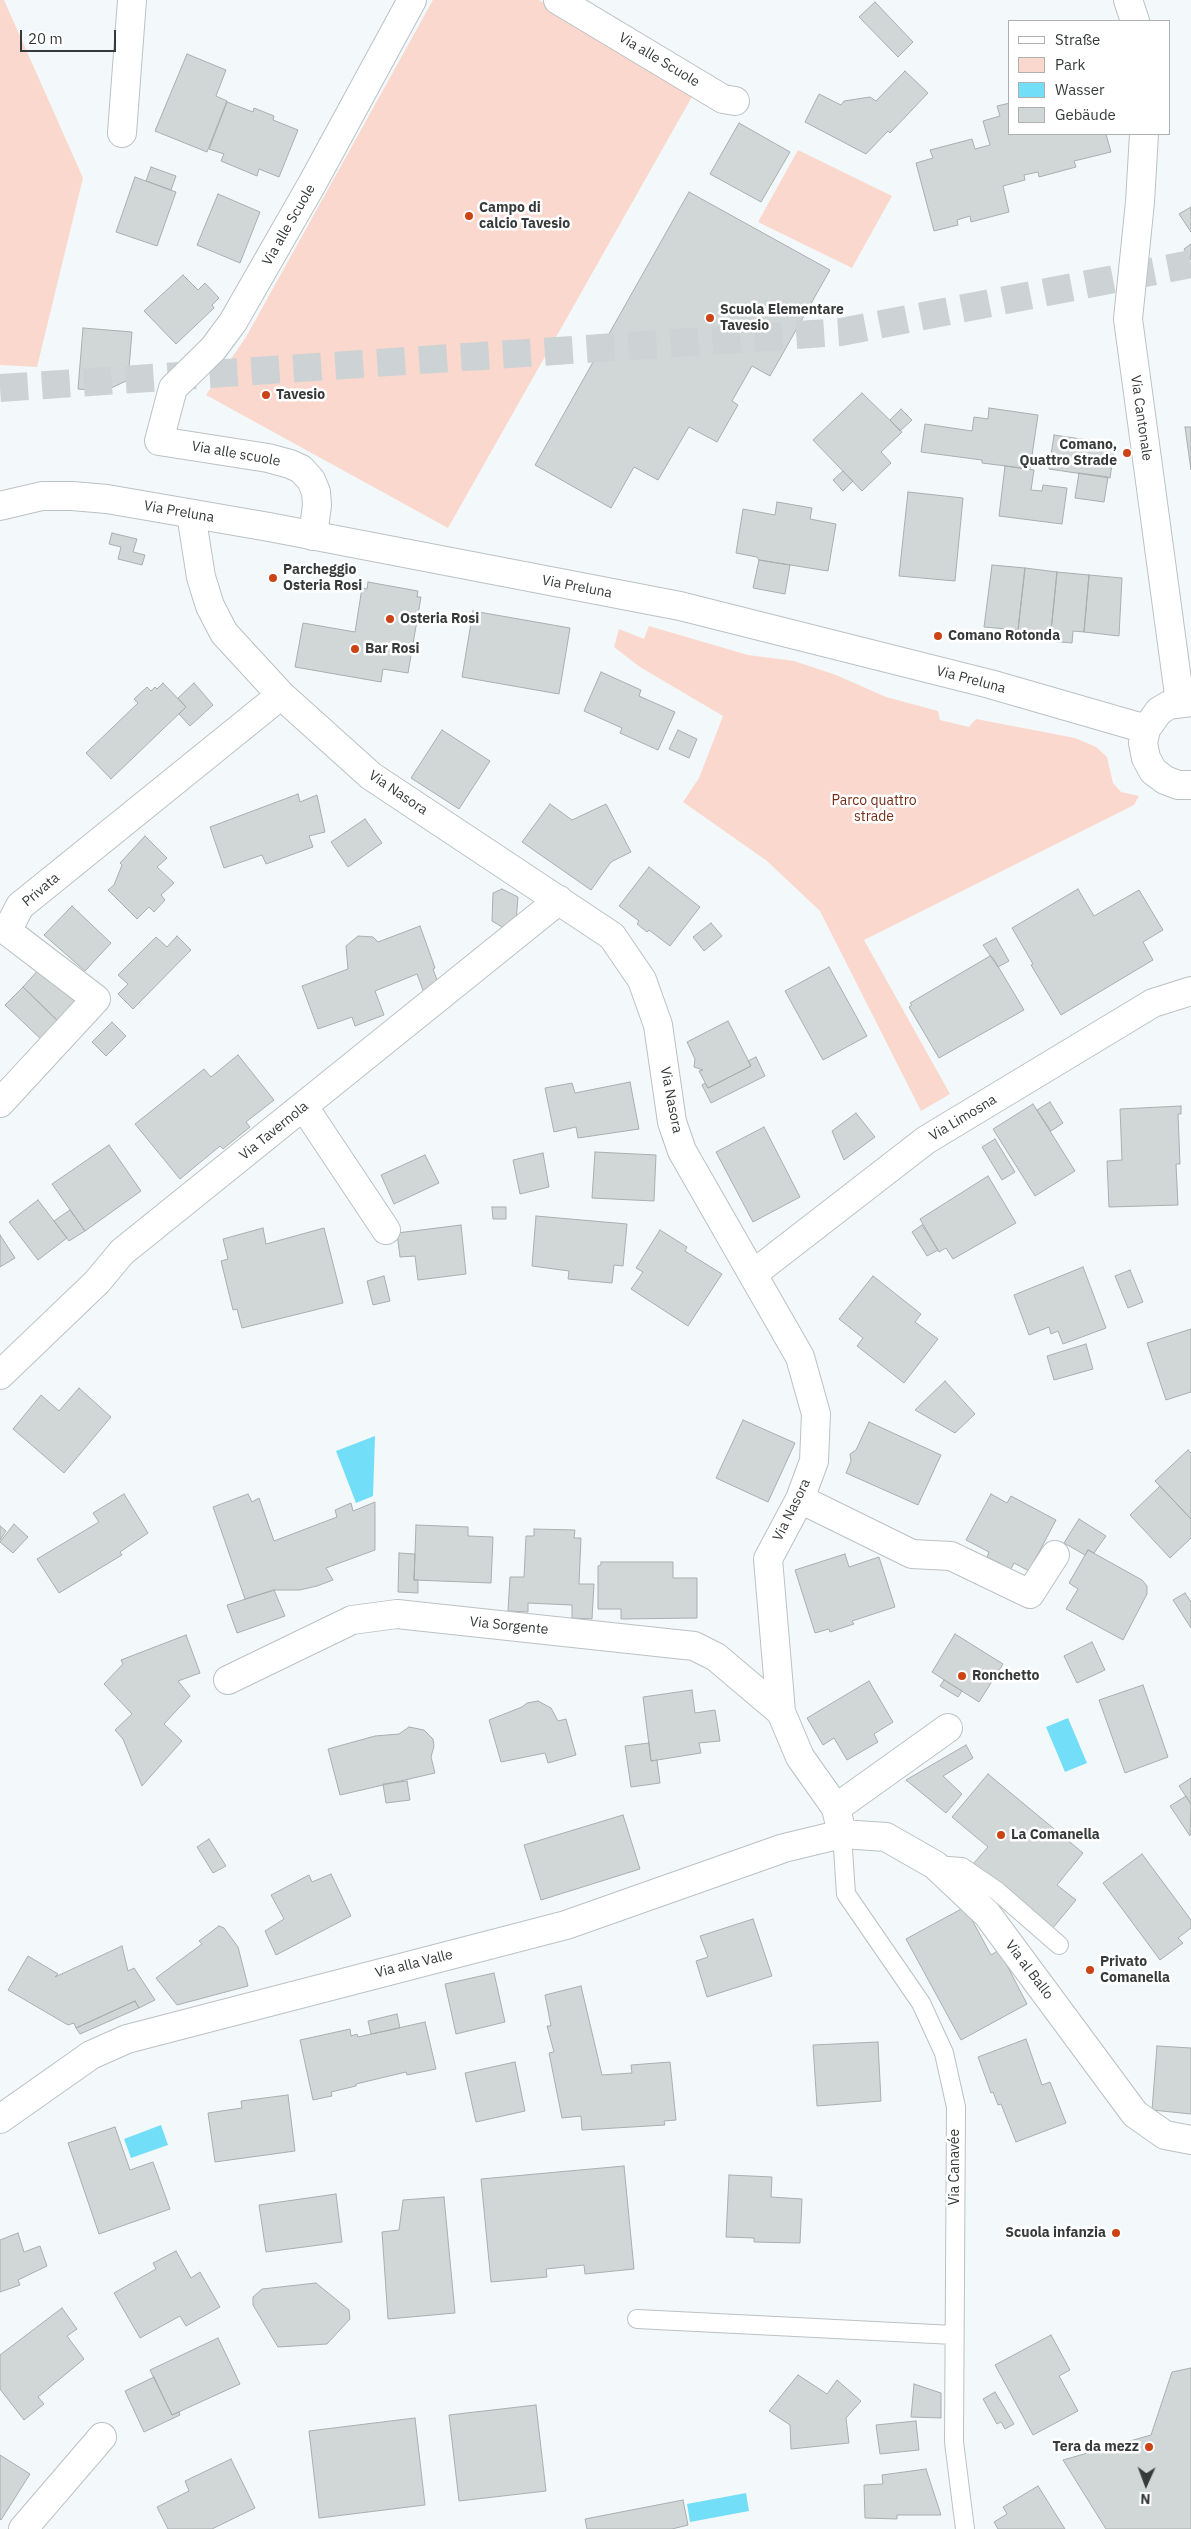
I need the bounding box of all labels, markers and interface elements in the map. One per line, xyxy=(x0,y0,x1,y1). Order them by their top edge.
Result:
scale bar xyxy=(22,20,119,52)
legend xyxy=(1008,20,1171,135)
text: 20 m xyxy=(28,29,63,48)
street label: Via alle Scuole xyxy=(616,29,702,91)
text: Straße xyxy=(1055,30,1100,49)
text: Park xyxy=(1055,55,1085,74)
text: Wasser xyxy=(1055,80,1105,99)
text: Gebäude xyxy=(1055,105,1116,124)
street label: Via alle Scuole xyxy=(259,181,319,269)
place label: Campo di calcio Tavesio xyxy=(479,200,570,232)
marker: Campo di calcio Tavesio xyxy=(463,210,475,222)
place label: Scuola Elementare Tavesio xyxy=(720,302,844,334)
marker: Scuola Elementare Tavesio xyxy=(704,312,716,324)
street label: Via Cantonale xyxy=(1127,374,1155,462)
place label: Tavesio xyxy=(276,387,325,403)
marker: Tavesio xyxy=(260,389,272,401)
place label: Comano, Quattro Strade xyxy=(1020,437,1117,470)
street label: Via alle scuole xyxy=(190,438,282,470)
marker: Comano, Quattro Strade xyxy=(1121,447,1133,459)
street label: Via Preluna xyxy=(143,498,215,526)
place label: Parcheggio Osteria Rosi xyxy=(283,562,362,594)
marker: Parcheggio Osteria Rosi xyxy=(267,572,279,584)
street label: Via Preluna xyxy=(541,572,613,602)
place label: Osteria Rosi xyxy=(400,611,479,627)
marker: Osteria Rosi xyxy=(384,613,396,625)
place label: Comano Rotonda xyxy=(948,628,1060,644)
marker: Comano Rotonda xyxy=(932,630,944,642)
place label: Bar Rosi xyxy=(365,641,419,657)
marker: Bar Rosi xyxy=(349,643,361,655)
street label: Via Preluna xyxy=(934,663,1008,697)
street label: Via Nasora xyxy=(365,767,431,819)
park label: Parco quattro strade xyxy=(831,793,917,826)
street label: Privata xyxy=(19,870,63,910)
street label: Via Nasora xyxy=(656,1065,686,1135)
street label: Via Limosna xyxy=(926,1091,1000,1145)
street label: Via Tavernola xyxy=(236,1098,312,1164)
street label: Via Nasora xyxy=(770,1476,814,1544)
street label: Via Sorgente xyxy=(469,1614,549,1638)
place label: Ronchetto xyxy=(972,1668,1039,1684)
marker: Ronchetto xyxy=(956,1670,968,1682)
place label: La Comanella xyxy=(1011,1827,1100,1843)
marker: La Comanella xyxy=(995,1829,1007,1841)
street label: Via al Ballo xyxy=(1001,1937,1057,2003)
street label: Via alla Valle xyxy=(373,1946,455,1982)
place label: Privato Comanella xyxy=(1100,1954,1170,1986)
marker: Privato Comanella xyxy=(1084,1964,1096,1976)
street label: Via Canavée xyxy=(947,2129,963,2205)
place label: Scuola infanzia xyxy=(1005,2225,1106,2241)
marker: Scuola infanzia xyxy=(1110,2227,1122,2239)
place label: Tera da mezz xyxy=(1053,2439,1139,2455)
marker: Tera da mezz xyxy=(1143,2441,1155,2453)
north arrow xyxy=(1121,2459,1171,2509)
text: N xyxy=(1140,2490,1151,2508)

